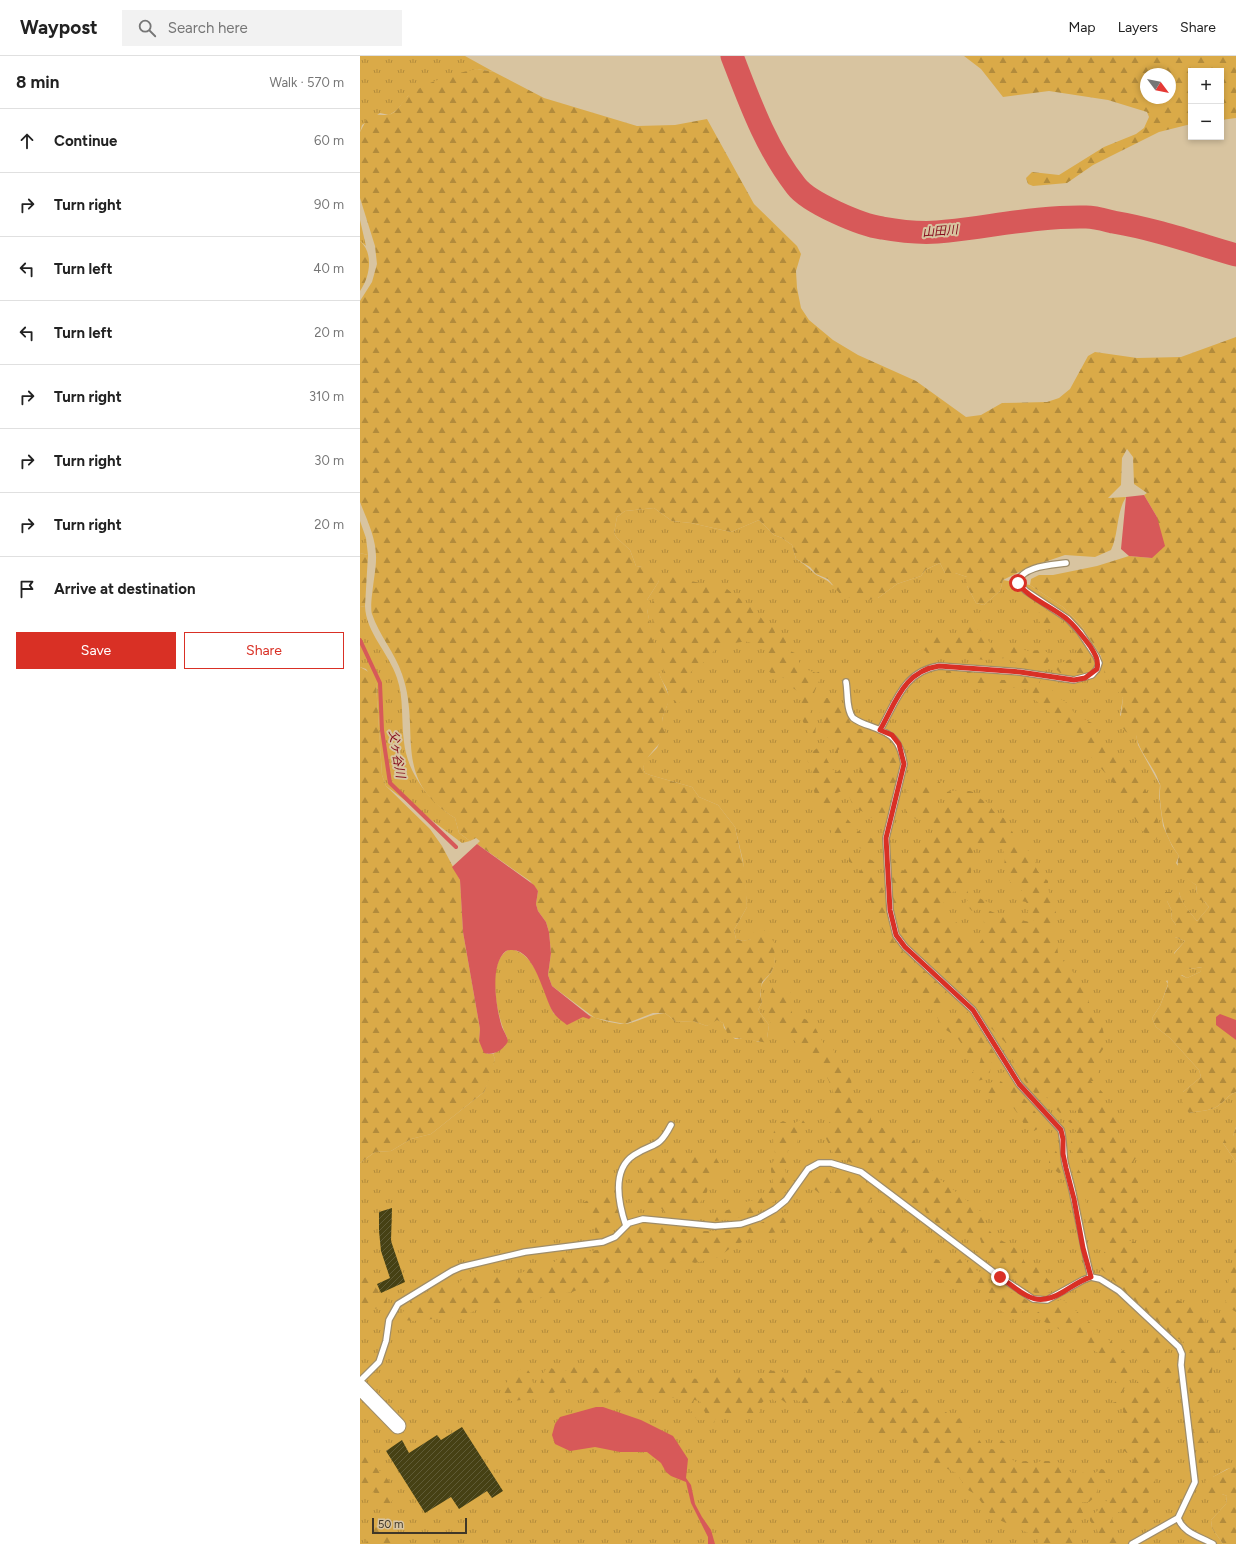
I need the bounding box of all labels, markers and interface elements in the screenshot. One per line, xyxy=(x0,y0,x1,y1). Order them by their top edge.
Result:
search box xyxy=(122,10,402,46)
text: Waypost xyxy=(20,16,98,39)
icon: search xyxy=(136,17,158,39)
text: Search here xyxy=(168,19,248,37)
text: Map xyxy=(1068,19,1096,36)
text: Layers xyxy=(1118,19,1158,36)
text: Share xyxy=(1180,19,1216,36)
north arrow xyxy=(1140,68,1176,104)
map controls xyxy=(1188,68,1224,140)
button: + xyxy=(1188,68,1224,104)
text: 8 min xyxy=(16,72,59,92)
text: Walk · 570 m xyxy=(269,75,344,90)
button: − xyxy=(1188,104,1224,140)
icon: ahead xyxy=(16,130,38,152)
text: Continue xyxy=(54,132,117,150)
text: 60 m xyxy=(314,133,344,148)
icon: right xyxy=(16,194,38,216)
text: Turn right xyxy=(54,196,122,214)
text: 90 m xyxy=(314,197,344,212)
water label: 山田川 xyxy=(921,222,961,240)
icon: left xyxy=(16,258,38,280)
text: Turn left xyxy=(54,260,112,278)
text: 40 m xyxy=(313,261,344,276)
icon: left xyxy=(16,322,38,344)
text: Turn left xyxy=(54,324,112,342)
text: 20 m xyxy=(314,325,344,340)
icon: right xyxy=(16,386,38,408)
text: Turn right xyxy=(54,388,122,406)
text: 310 m xyxy=(309,389,344,404)
icon: right xyxy=(16,450,38,472)
text: Turn right xyxy=(54,452,122,470)
text: 30 m xyxy=(314,453,344,468)
icon: right xyxy=(16,514,38,536)
text: Turn right xyxy=(54,516,122,534)
text: 20 m xyxy=(314,517,344,532)
route start xyxy=(1009,574,1027,592)
icon: arrive xyxy=(16,578,38,600)
text: Arrive at destination xyxy=(54,580,195,598)
button: Save xyxy=(16,632,176,669)
button: Share xyxy=(184,632,344,669)
water label: 父ヶ谷川 xyxy=(386,729,408,781)
route end xyxy=(991,1268,1009,1286)
scale bar xyxy=(372,1516,467,1535)
text: 50 m xyxy=(378,1518,403,1531)

